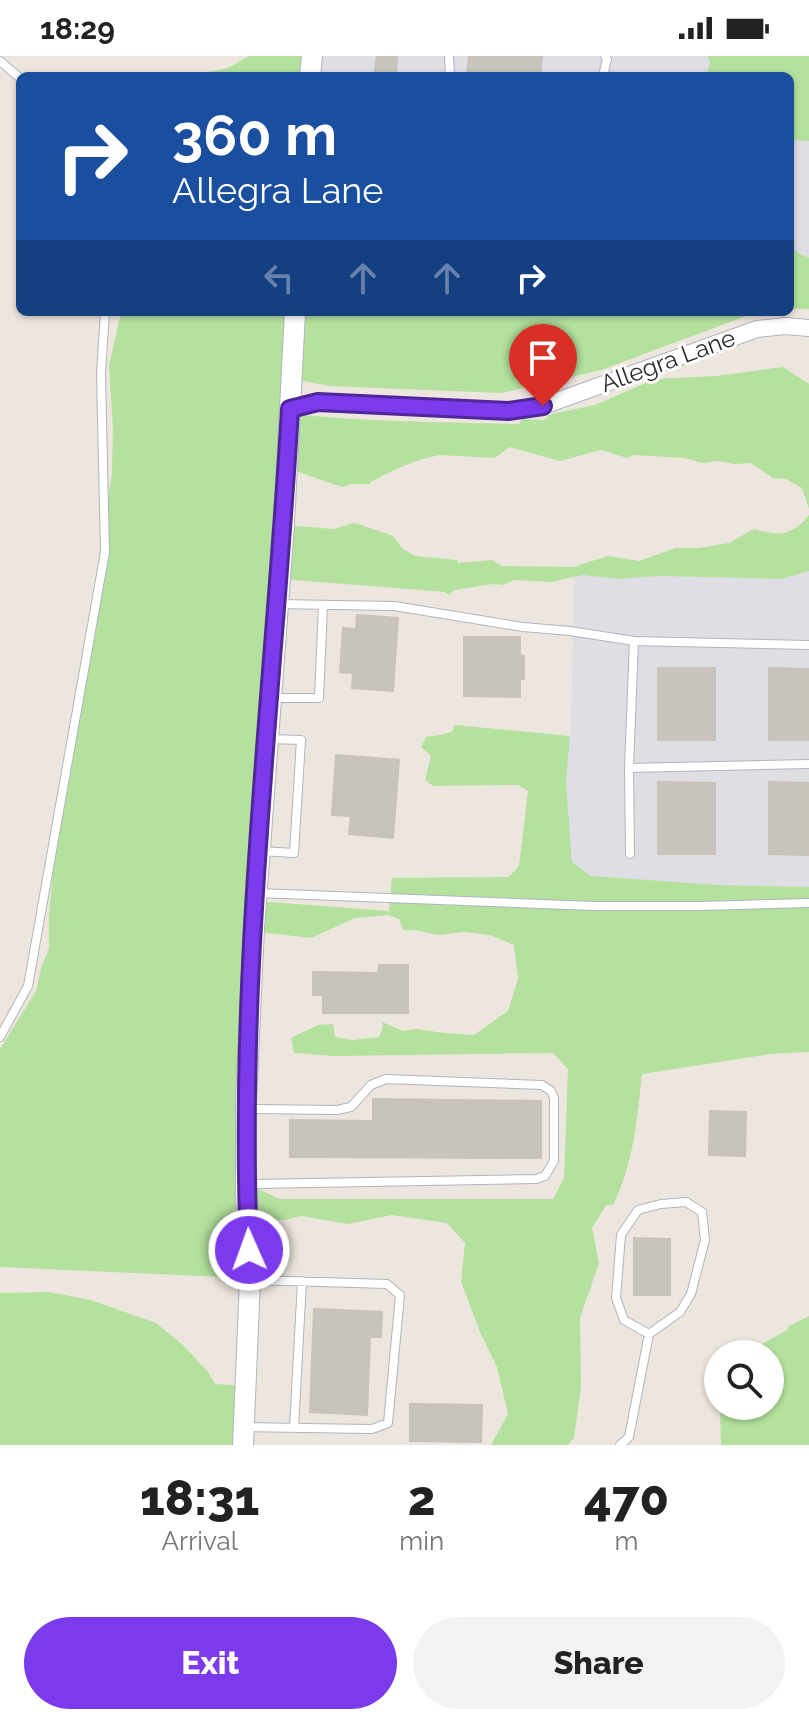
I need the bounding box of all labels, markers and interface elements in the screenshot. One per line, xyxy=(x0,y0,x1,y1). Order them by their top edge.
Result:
text: 18:29 xyxy=(40,11,115,46)
text: 360 m xyxy=(172,102,337,168)
icon: right xyxy=(40,104,144,208)
text: Allegra Lane xyxy=(172,169,383,211)
icon: left xyxy=(257,256,301,300)
icon: ahead xyxy=(341,256,385,300)
icon: ahead xyxy=(425,256,469,300)
icon: right xyxy=(509,256,553,300)
street label: Allegra Lane xyxy=(597,323,739,398)
pin xyxy=(509,324,577,406)
icon: arrive xyxy=(521,336,565,380)
position arrow xyxy=(207,1208,291,1292)
map controls xyxy=(704,1340,784,1420)
button: search xyxy=(704,1340,784,1420)
text: 18:31 xyxy=(140,1470,259,1526)
text: 2 xyxy=(408,1470,436,1526)
text: 470 xyxy=(584,1470,669,1526)
text: Arrival xyxy=(162,1526,238,1556)
text: min xyxy=(399,1526,444,1556)
text: m xyxy=(615,1526,638,1556)
button: Exit xyxy=(24,1617,397,1709)
button: Share xyxy=(413,1617,785,1709)

